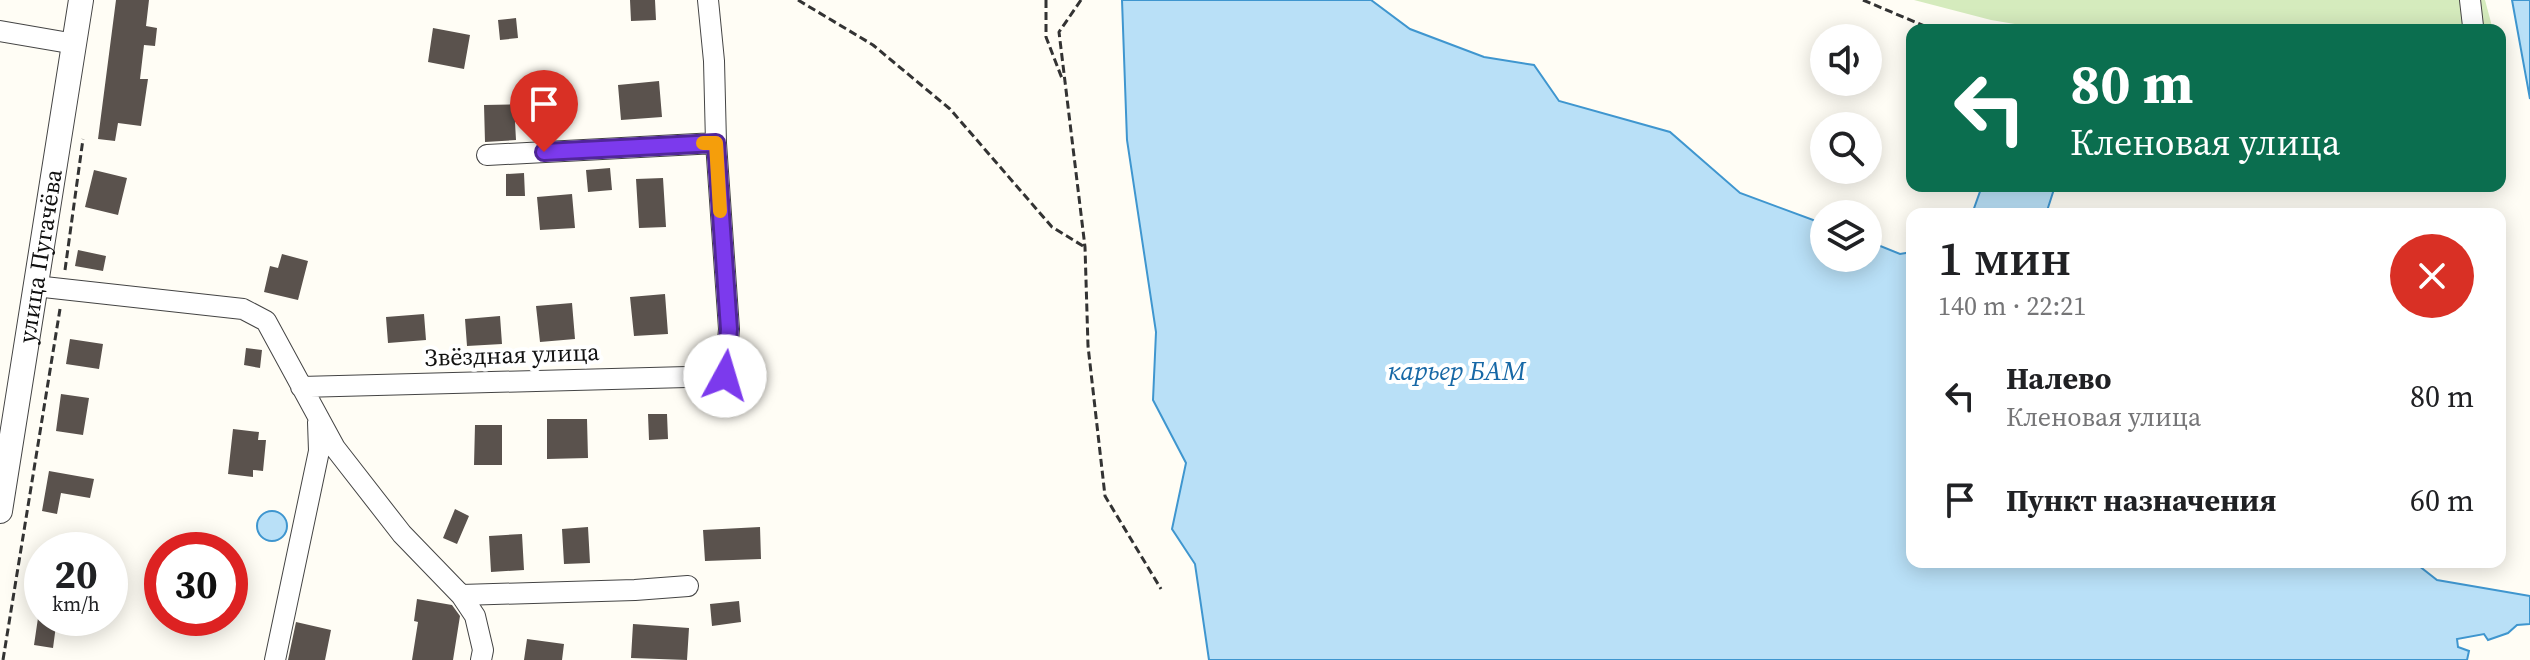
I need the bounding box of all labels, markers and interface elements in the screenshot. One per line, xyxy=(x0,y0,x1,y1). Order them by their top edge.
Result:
map controls xyxy=(1810,24,1882,272)
button: sound xyxy=(1810,24,1882,96)
text: 80 m xyxy=(2070,45,2193,122)
icon: left xyxy=(1938,56,2042,160)
pin xyxy=(510,70,578,152)
icon: arrive xyxy=(522,82,566,126)
button: search xyxy=(1810,112,1882,184)
text: Кленовая улица xyxy=(2070,118,2340,167)
street label: улица Пугачёва xyxy=(10,166,70,345)
button: layers xyxy=(1810,200,1882,272)
text: 1 мин xyxy=(1938,225,2071,291)
button: close xyxy=(2390,234,2474,318)
text: 140 m · 22:21 xyxy=(1938,288,2086,324)
position arrow xyxy=(683,334,767,418)
street label: Звёздная улица xyxy=(424,335,601,374)
water label: карьер БАМ xyxy=(1388,353,1527,389)
text: Налево xyxy=(2006,358,2111,399)
icon: left xyxy=(1938,374,1982,418)
text: 80 m xyxy=(2410,376,2474,417)
text: Кленовая улица xyxy=(2006,399,2201,435)
icon: arrive xyxy=(1938,478,1982,522)
text: Пункт назначения xyxy=(2006,480,2276,521)
text: 60 m xyxy=(2410,480,2474,521)
speed limit sign: 30 xyxy=(144,532,248,636)
text: 20 xyxy=(54,547,98,601)
text: km/h xyxy=(52,590,100,618)

